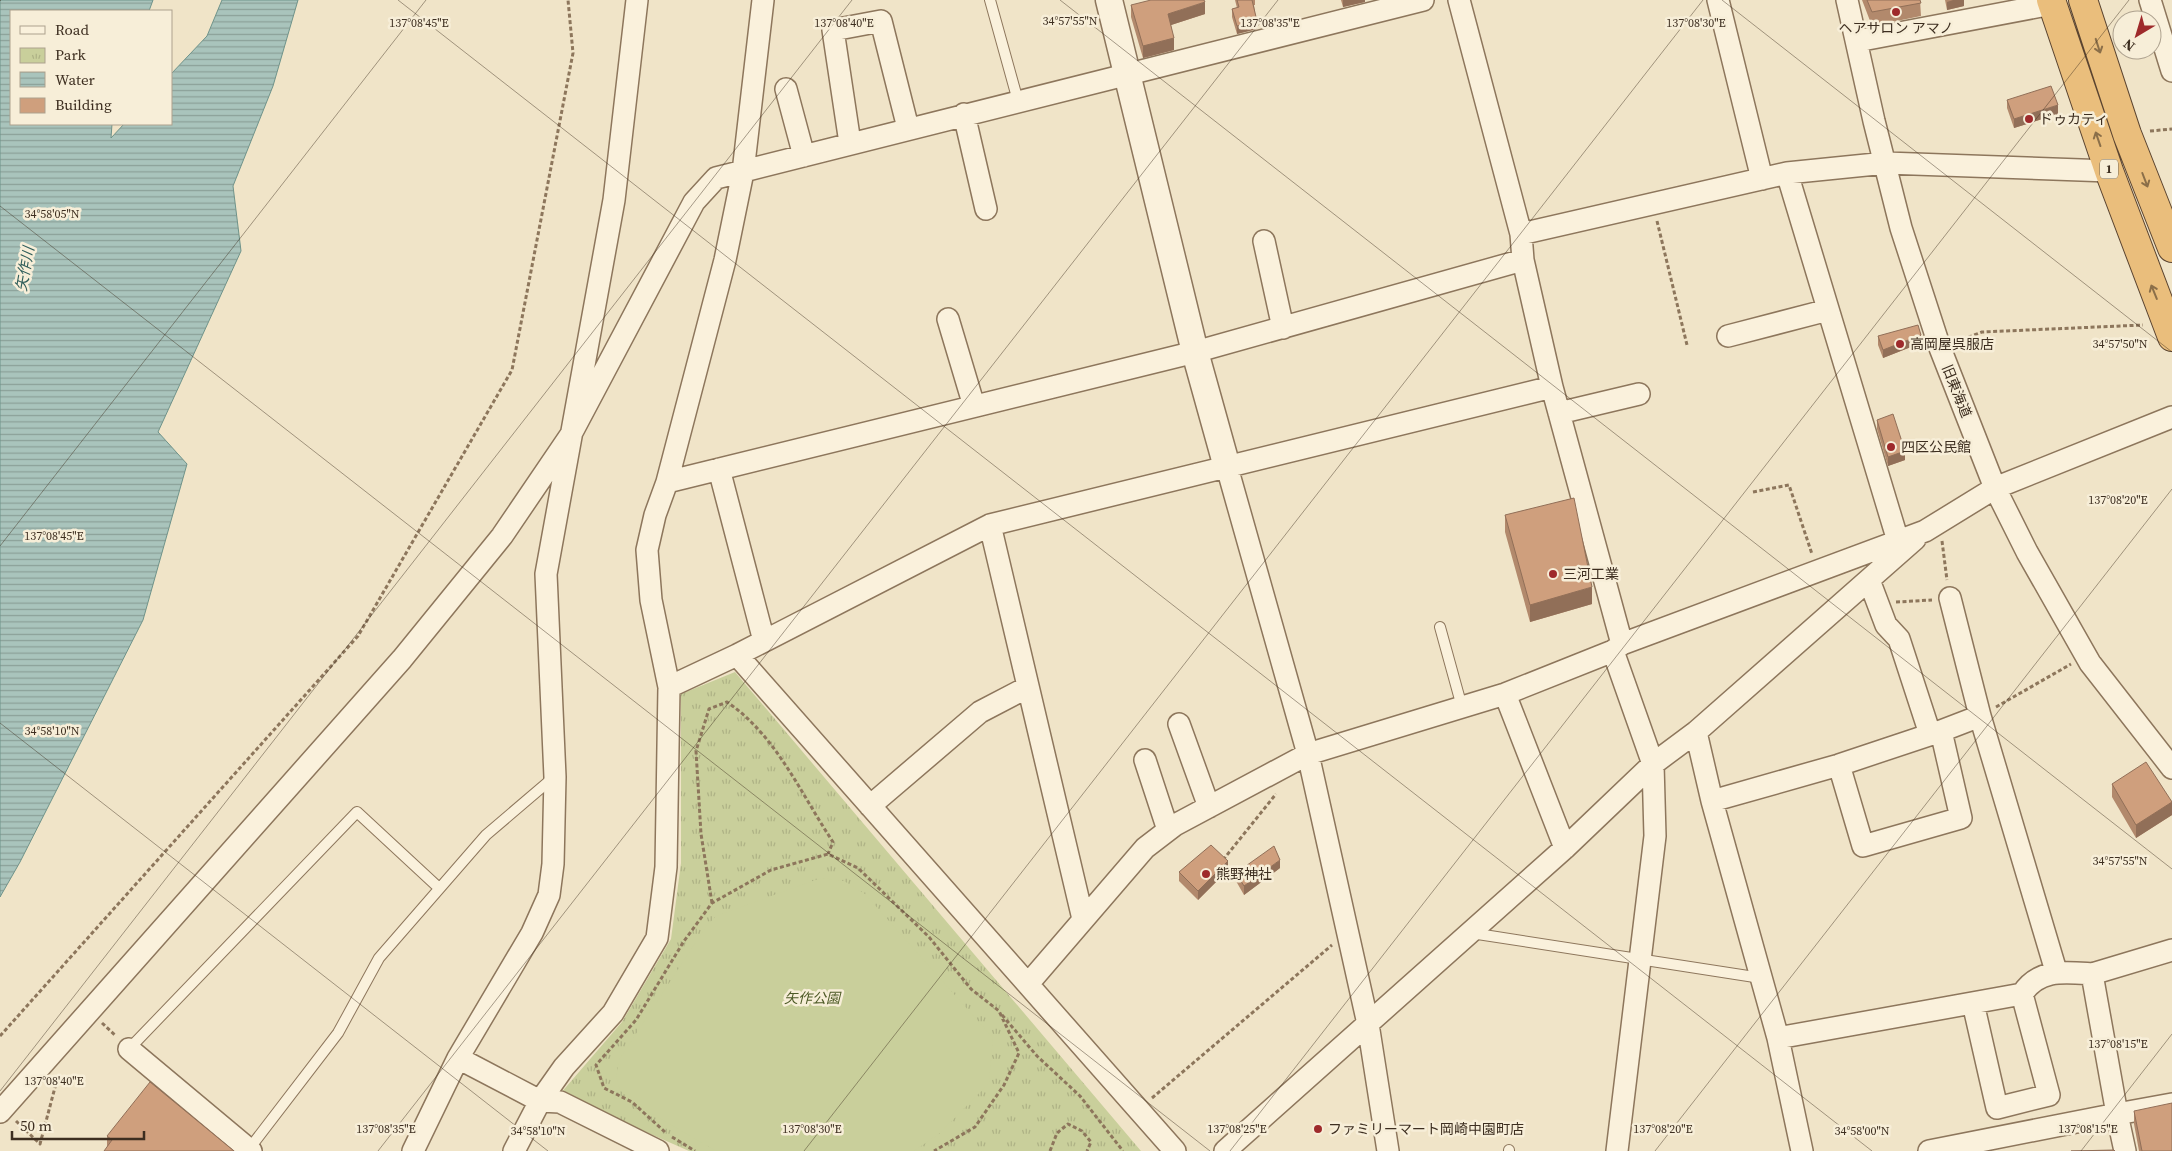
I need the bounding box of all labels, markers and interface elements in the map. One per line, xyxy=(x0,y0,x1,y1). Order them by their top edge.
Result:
marker: ヘアサロン アマノ xyxy=(1890,6,1902,18)
legend xyxy=(10,10,172,125)
north arrow xyxy=(2112,10,2162,60)
text: 34°57'55"N xyxy=(1042,13,1098,29)
text: 137°08'45"E xyxy=(389,15,449,31)
text: 137°08'40"E xyxy=(814,15,874,31)
text: 137°08'35"E xyxy=(1240,15,1300,31)
text: 137°08'30"E xyxy=(1666,15,1726,31)
place label: ヘアサロン アマノ xyxy=(1839,18,1953,38)
text: Road xyxy=(55,19,89,40)
text: N xyxy=(2119,34,2139,56)
one-way arrow xyxy=(2094,38,2103,54)
text: Park xyxy=(55,44,87,65)
text: Water xyxy=(55,69,96,90)
text: Building xyxy=(55,94,112,115)
place label: ドゥカティ xyxy=(2039,109,2108,129)
marker: ドゥカティ xyxy=(2023,113,2035,125)
one-way arrow xyxy=(2093,132,2102,147)
road number: 1 xyxy=(2100,160,2118,178)
one-way arrow xyxy=(2141,172,2150,187)
text: 34°58'05"N xyxy=(24,206,80,222)
water label: 矢作川 xyxy=(10,243,39,293)
one-way arrow xyxy=(2148,284,2157,299)
place label: 高岡屋呉服店 xyxy=(1910,334,1994,354)
text: 34°57'50"N xyxy=(2092,336,2148,352)
marker: 高岡屋呉服店 xyxy=(1894,338,1906,350)
street label: 旧東海道 xyxy=(1937,361,1977,421)
place label: 四区公民館 xyxy=(1901,437,1971,457)
marker: 四区公民館 xyxy=(1885,441,1897,453)
text: 137°08'20"E xyxy=(2088,492,2148,508)
text: 137°08'45"E xyxy=(24,528,84,544)
place label: 三河工業 xyxy=(1563,564,1619,584)
marker: 三河工業 xyxy=(1547,568,1559,580)
text: 34°58'10"N xyxy=(24,723,80,739)
text: 34°57'55"N xyxy=(2092,853,2148,869)
place label: 熊野神社 xyxy=(1216,864,1272,884)
marker: 熊野神社 xyxy=(1200,868,1212,880)
park label: 矢作公園 xyxy=(784,988,842,1008)
text: 137°08'15"E xyxy=(2088,1036,2148,1052)
text: 137°08'40"E xyxy=(24,1073,84,1089)
scale bar xyxy=(12,1108,145,1140)
text: 50 m xyxy=(20,1115,52,1136)
place label: ファミリーマート岡崎中園町店 xyxy=(1328,1119,1524,1139)
text: 137°08'35"E xyxy=(356,1121,416,1137)
text: 137°08'30"E xyxy=(782,1121,842,1137)
text: 137°08'25"E xyxy=(1207,1121,1267,1137)
text: 137°08'20"E xyxy=(1633,1121,1693,1137)
text: 137°08'15"E xyxy=(2058,1121,2118,1137)
text: 34°58'10"N xyxy=(510,1123,566,1139)
marker: ファミリーマート岡崎中園町店 xyxy=(1312,1123,1324,1135)
text: 34°58'00"N xyxy=(1834,1123,1890,1139)

